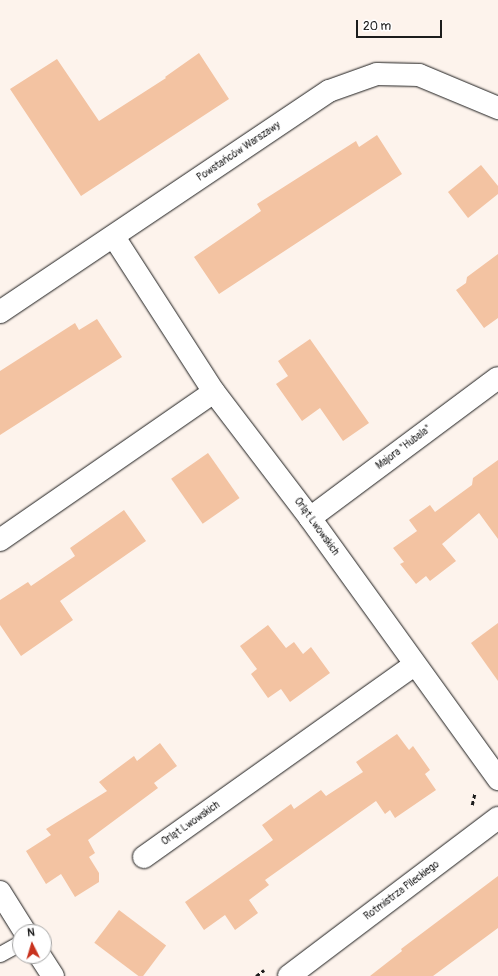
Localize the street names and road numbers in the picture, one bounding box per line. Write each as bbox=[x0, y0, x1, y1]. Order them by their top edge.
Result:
street label: Powstańców Warszawy bbox=[195, 120, 283, 184]
street label: Majora "Hubala" bbox=[374, 423, 434, 473]
street label: Orląt Lwowskich bbox=[291, 496, 341, 558]
street label: Orląt Lwowskich bbox=[160, 800, 222, 848]
street label: Rotmistrza Pileckiego bbox=[362, 859, 442, 923]

